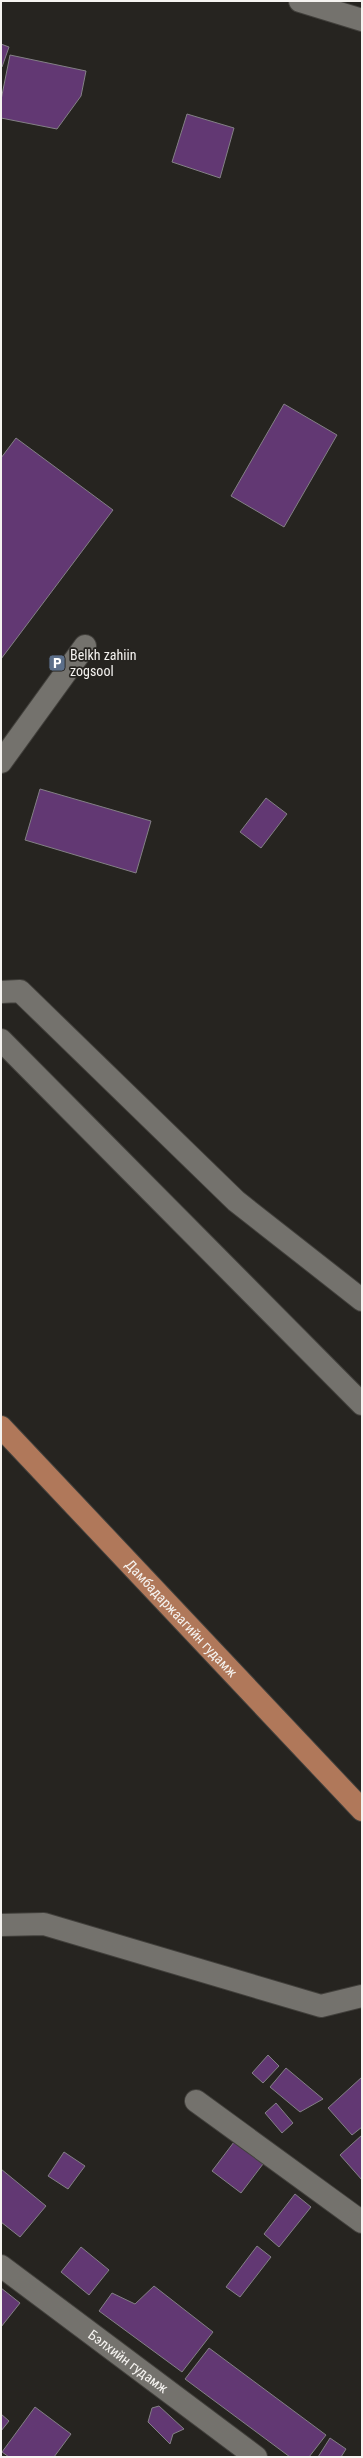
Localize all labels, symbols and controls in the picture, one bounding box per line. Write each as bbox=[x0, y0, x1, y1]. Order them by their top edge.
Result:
place label: Belkh zahiin zogsool bbox=[70, 647, 137, 679]
parking icon: Belkh zahiin zogsool bbox=[47, 653, 67, 673]
street label: Дамбадаржаагийн гудамж bbox=[122, 1556, 240, 1680]
street label: Бэлхийн гудамж bbox=[85, 2326, 171, 2396]

